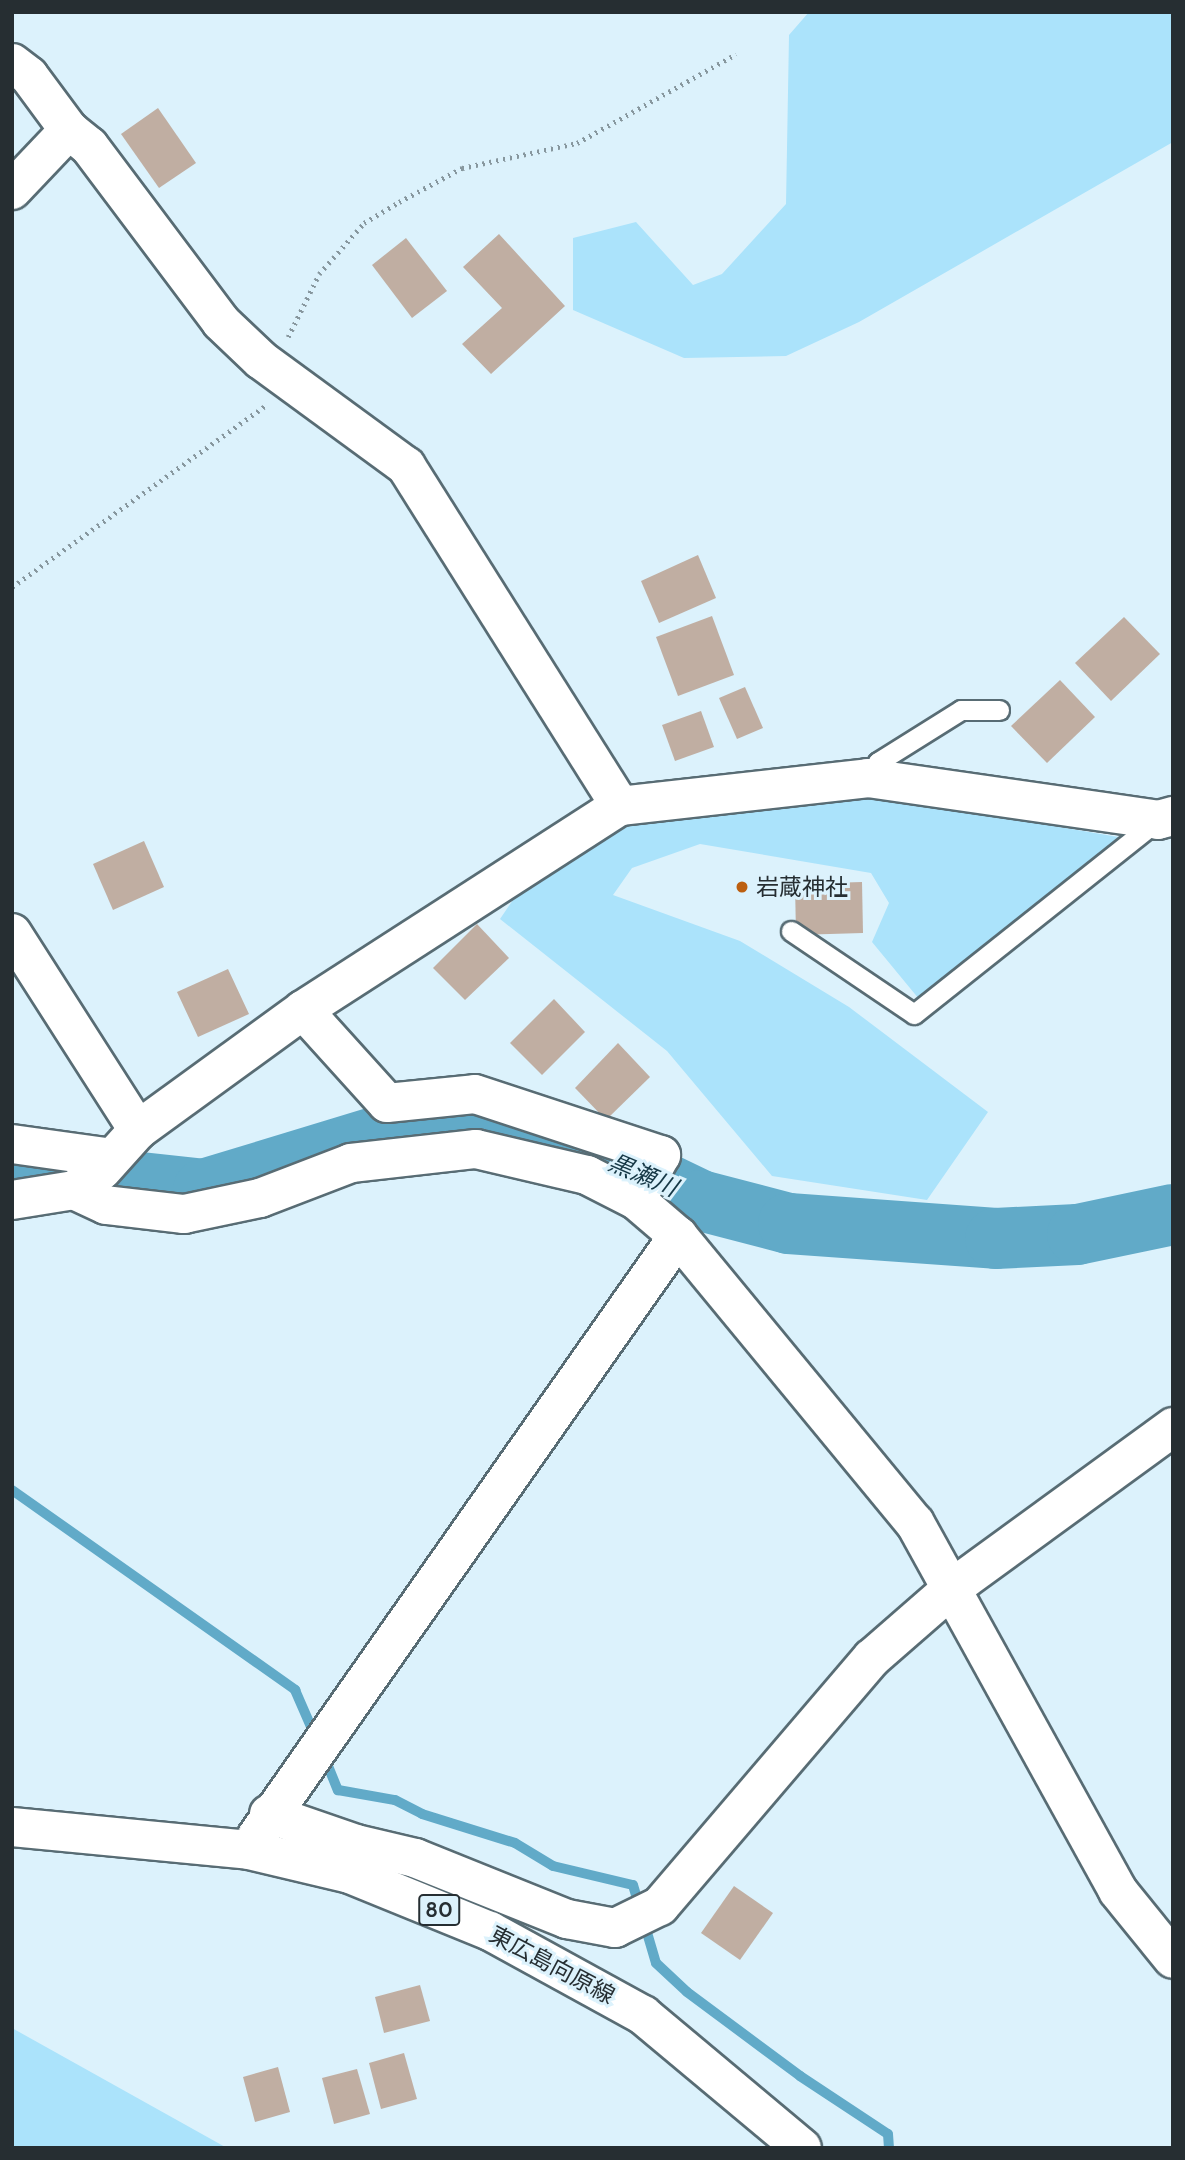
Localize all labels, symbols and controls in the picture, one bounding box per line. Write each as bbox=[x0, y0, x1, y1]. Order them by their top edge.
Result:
place label: 岩蔵神社 bbox=[756, 873, 848, 901]
marker: 岩蔵神社 bbox=[734, 879, 750, 895]
water label: 黒瀬川 bbox=[604, 1148, 682, 1202]
road number: 80 bbox=[418, 1892, 460, 1927]
street label: 東広島向原線 bbox=[485, 1920, 619, 2010]

